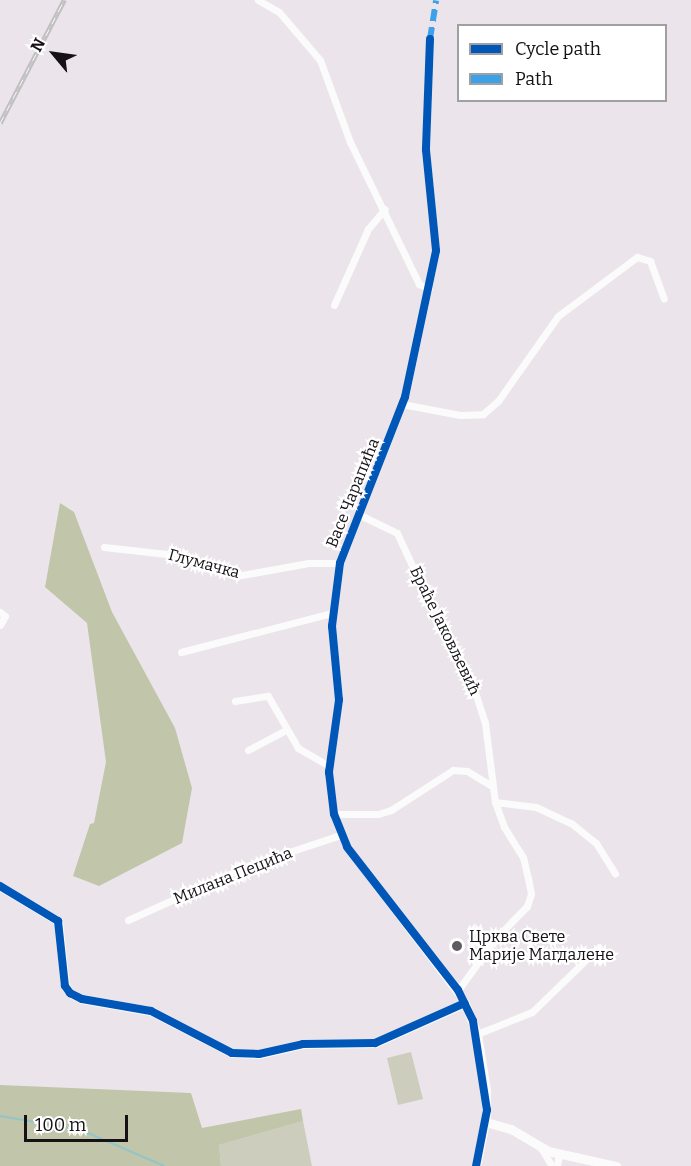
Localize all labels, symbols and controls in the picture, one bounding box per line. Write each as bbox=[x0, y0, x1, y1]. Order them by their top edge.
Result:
north arrow bbox=[24, 24, 84, 84]
legend bbox=[457, 24, 667, 102]
text: N bbox=[27, 35, 49, 55]
text: Cycle path bbox=[515, 38, 601, 60]
text: Path bbox=[515, 68, 553, 90]
street label: Васе Чарапића bbox=[322, 436, 384, 550]
street label: Глумачка bbox=[166, 545, 242, 583]
street label: Браће Јаковљевић bbox=[405, 563, 485, 699]
street label: Милана Пецића bbox=[171, 843, 295, 909]
place label: Црква Свете Марије Магдалене bbox=[469, 927, 614, 965]
marker: Црква Свете Марије Магдалене bbox=[450, 939, 464, 953]
scale bar bbox=[27, 1103, 130, 1141]
text: 100 m bbox=[35, 1114, 86, 1136]

